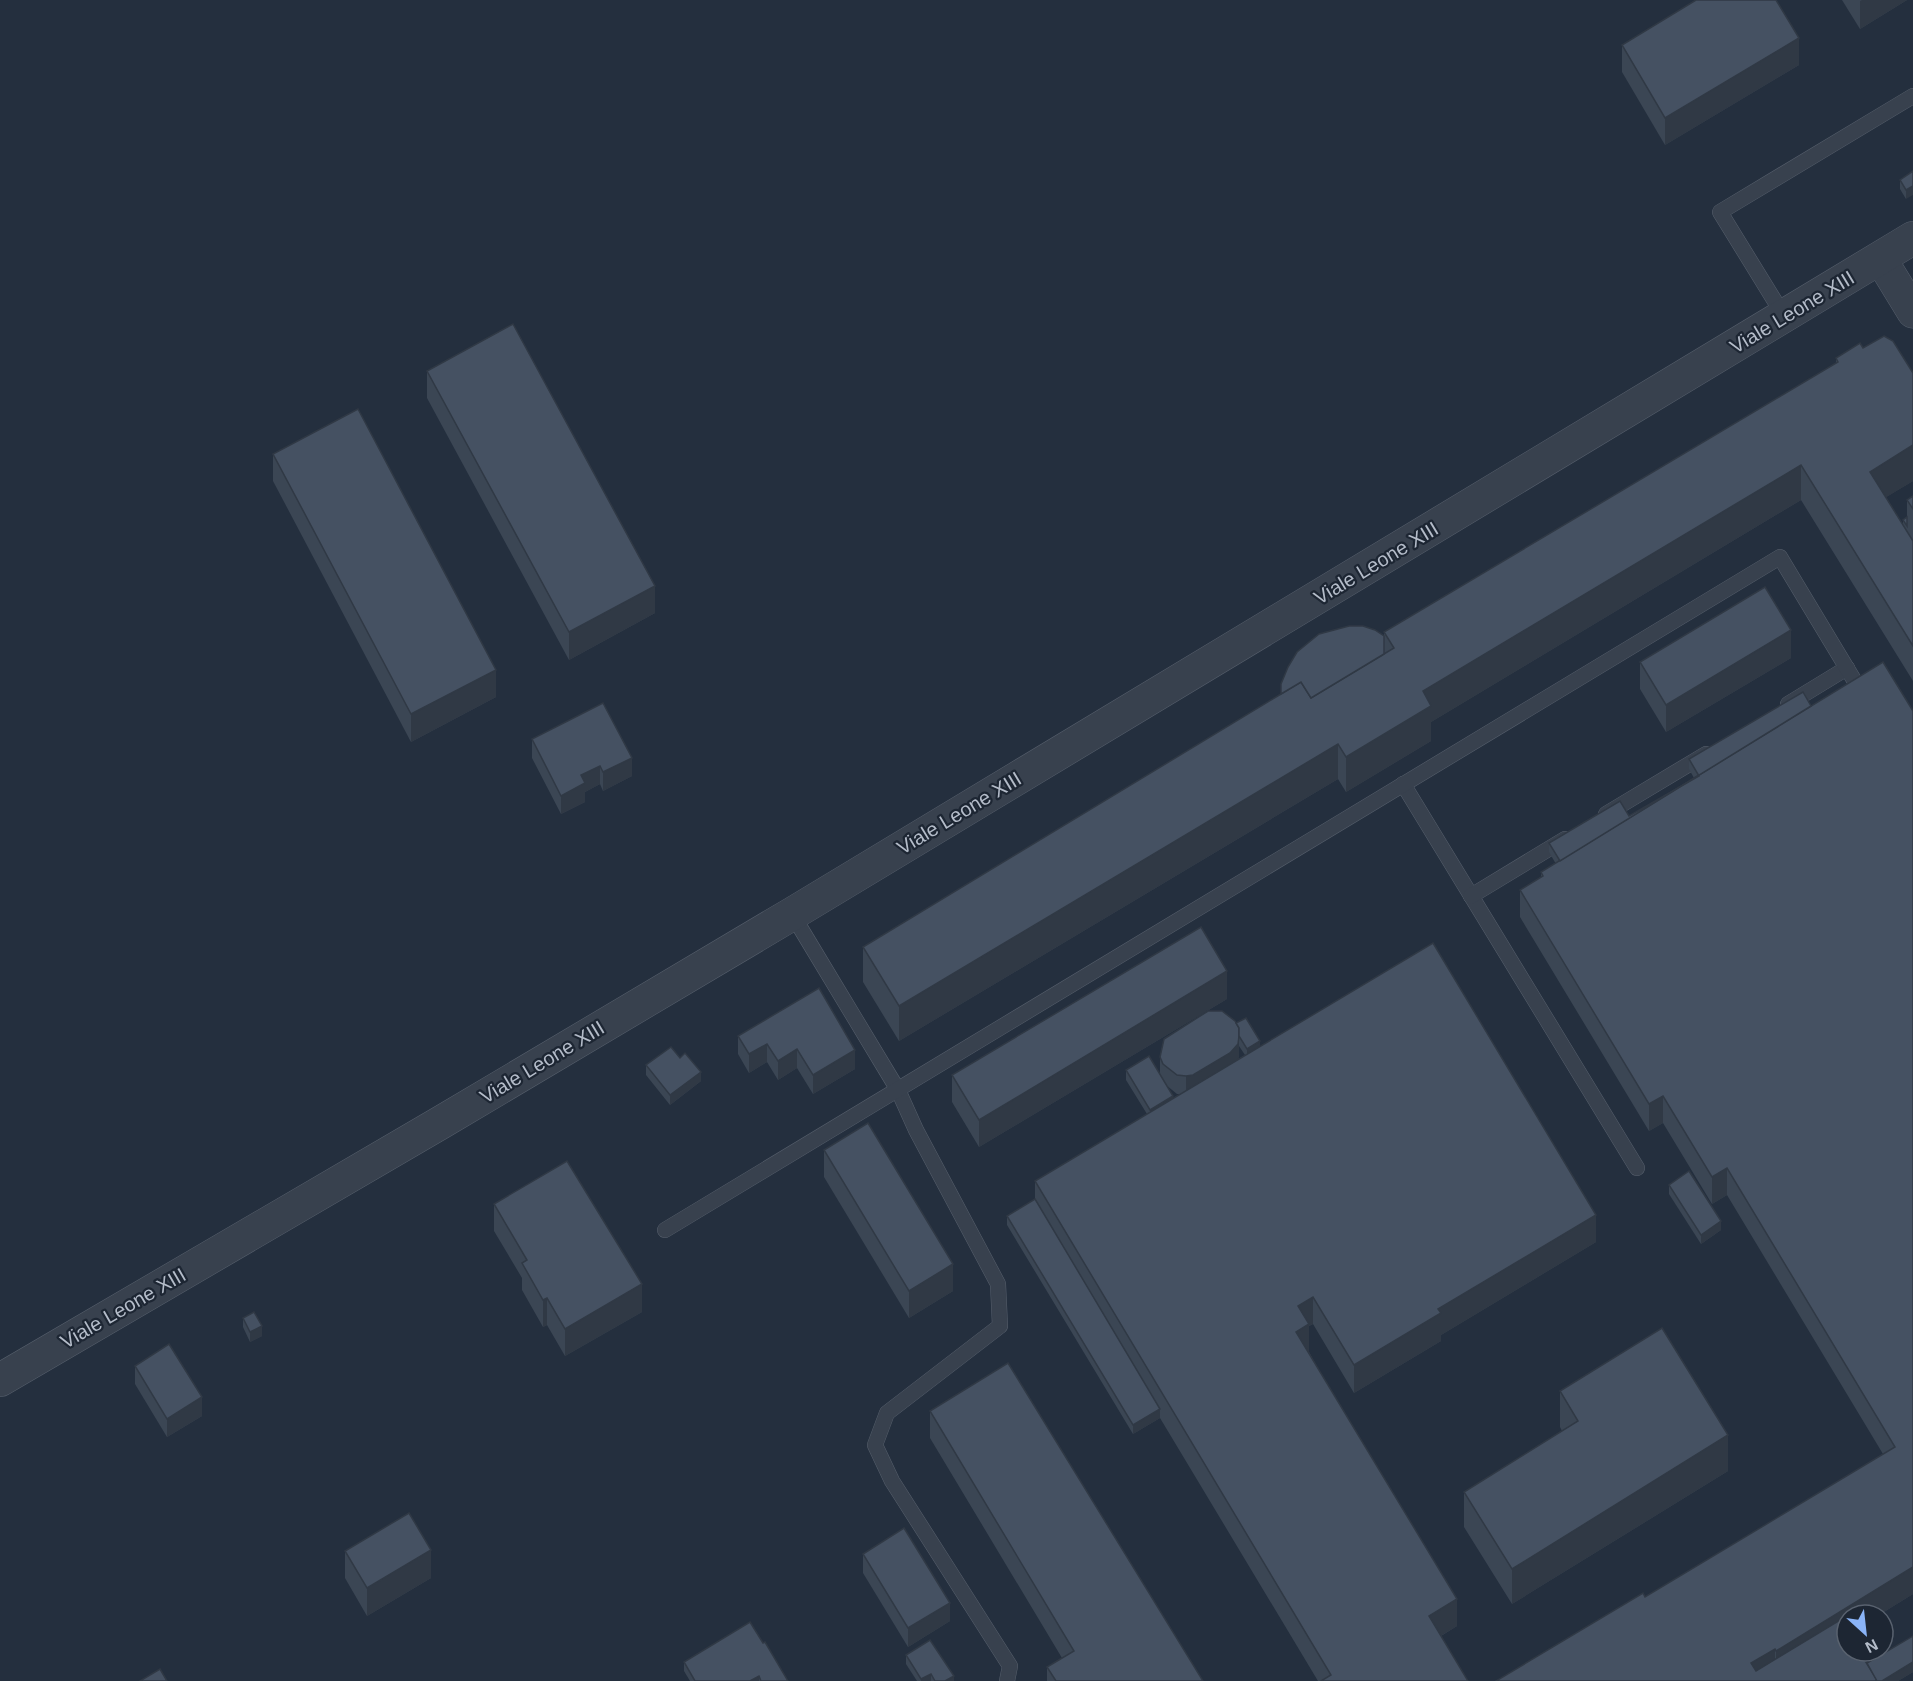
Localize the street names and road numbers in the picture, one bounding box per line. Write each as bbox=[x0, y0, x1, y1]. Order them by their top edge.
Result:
street label: Viale Leone XIII bbox=[1726, 266, 1858, 358]
street label: Viale Leone XIII bbox=[1310, 517, 1442, 609]
street label: Viale Leone XIII bbox=[893, 767, 1025, 859]
street label: Viale Leone XIII bbox=[476, 1016, 608, 1108]
street label: Viale Leone XIII bbox=[57, 1263, 189, 1353]

